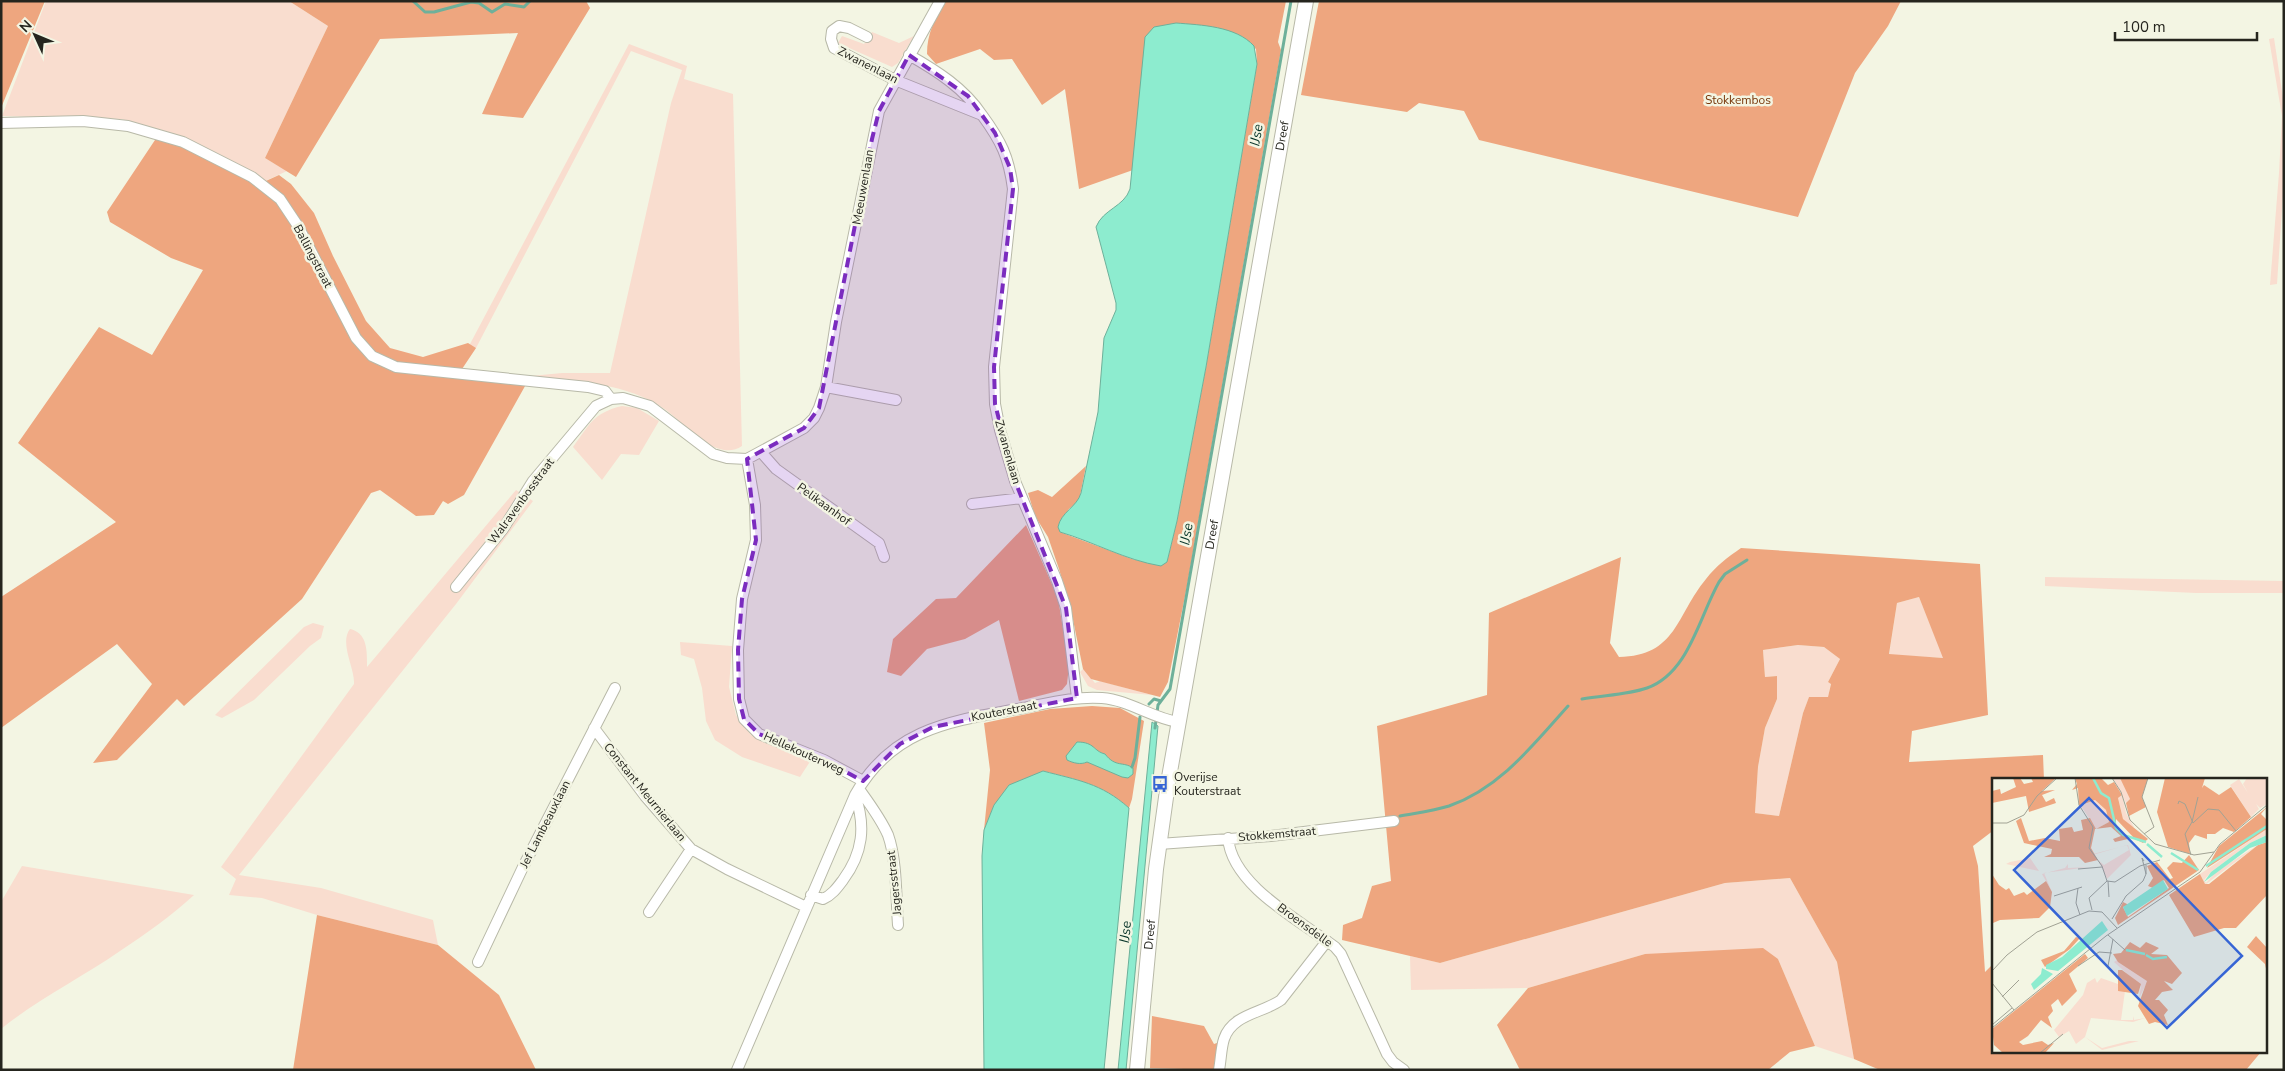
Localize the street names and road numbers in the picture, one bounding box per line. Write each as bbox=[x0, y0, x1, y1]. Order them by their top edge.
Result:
street label: Zwanenlaan bbox=[835, 43, 901, 87]
street label: Dreef bbox=[1272, 119, 1293, 152]
street label: Meeuwenlaan bbox=[849, 148, 877, 226]
street label: Ballingstraat bbox=[290, 222, 337, 291]
street label: Zwanenlaan bbox=[991, 418, 1025, 486]
street label: Walravenbosstraat bbox=[484, 454, 558, 547]
street label: Pelikaanhof bbox=[794, 479, 855, 530]
street label: Dreef bbox=[1201, 517, 1222, 551]
street label: Kouterstraat bbox=[970, 697, 1039, 725]
street label: Hellekouterweg bbox=[761, 728, 847, 778]
street label: Constant Meurnierlaan bbox=[600, 739, 690, 845]
street label: Jef Lambeauxlaan bbox=[516, 777, 574, 871]
street label: Stokkemstraat bbox=[1238, 823, 1317, 845]
street label: Jagersstraat bbox=[883, 849, 905, 917]
street label: Broensdelle bbox=[1274, 899, 1336, 951]
street label: Dreef bbox=[1140, 918, 1159, 950]

